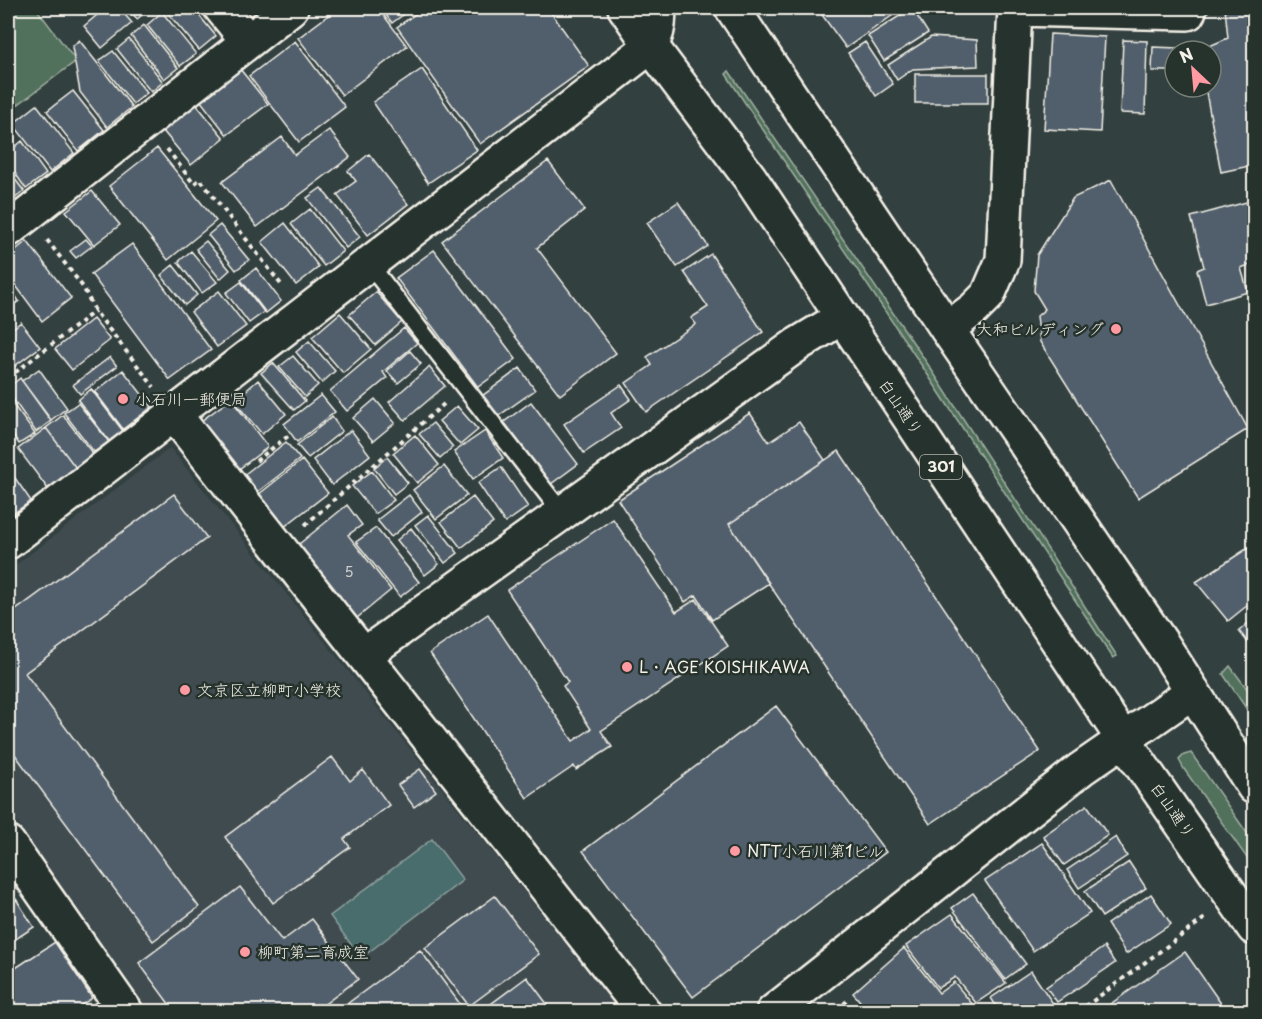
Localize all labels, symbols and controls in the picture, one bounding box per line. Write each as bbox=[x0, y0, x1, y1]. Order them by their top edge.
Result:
north arrow bbox=[1163, 39, 1223, 99]
text: N bbox=[1175, 41, 1197, 68]
place label: 大和ビルディング bbox=[976, 316, 1104, 340]
marker: 大和ビルディング bbox=[1109, 322, 1123, 336]
street label: 白山通り bbox=[874, 373, 930, 440]
place label: 小石川一郵便局 bbox=[135, 386, 247, 410]
marker: 小石川一郵便局 bbox=[116, 392, 130, 406]
road number: 301 bbox=[920, 455, 962, 479]
house number: 5 bbox=[344, 561, 354, 582]
place label: L・AGE KOISHIKAWA bbox=[639, 654, 810, 678]
marker: L・AGE KOISHIKAWA bbox=[620, 660, 634, 674]
place label: 文京区立柳町小学校 bbox=[197, 677, 341, 701]
marker: 文京区立柳町小学校 bbox=[178, 683, 192, 697]
street label: 白山通り bbox=[1146, 776, 1202, 843]
place label: NTT小石川第1ビル bbox=[747, 838, 884, 862]
marker: NTT小石川第1ビル bbox=[728, 844, 742, 858]
place label: 柳町第二育成室 bbox=[257, 939, 369, 963]
marker: 柳町第二育成室 bbox=[238, 945, 252, 959]

